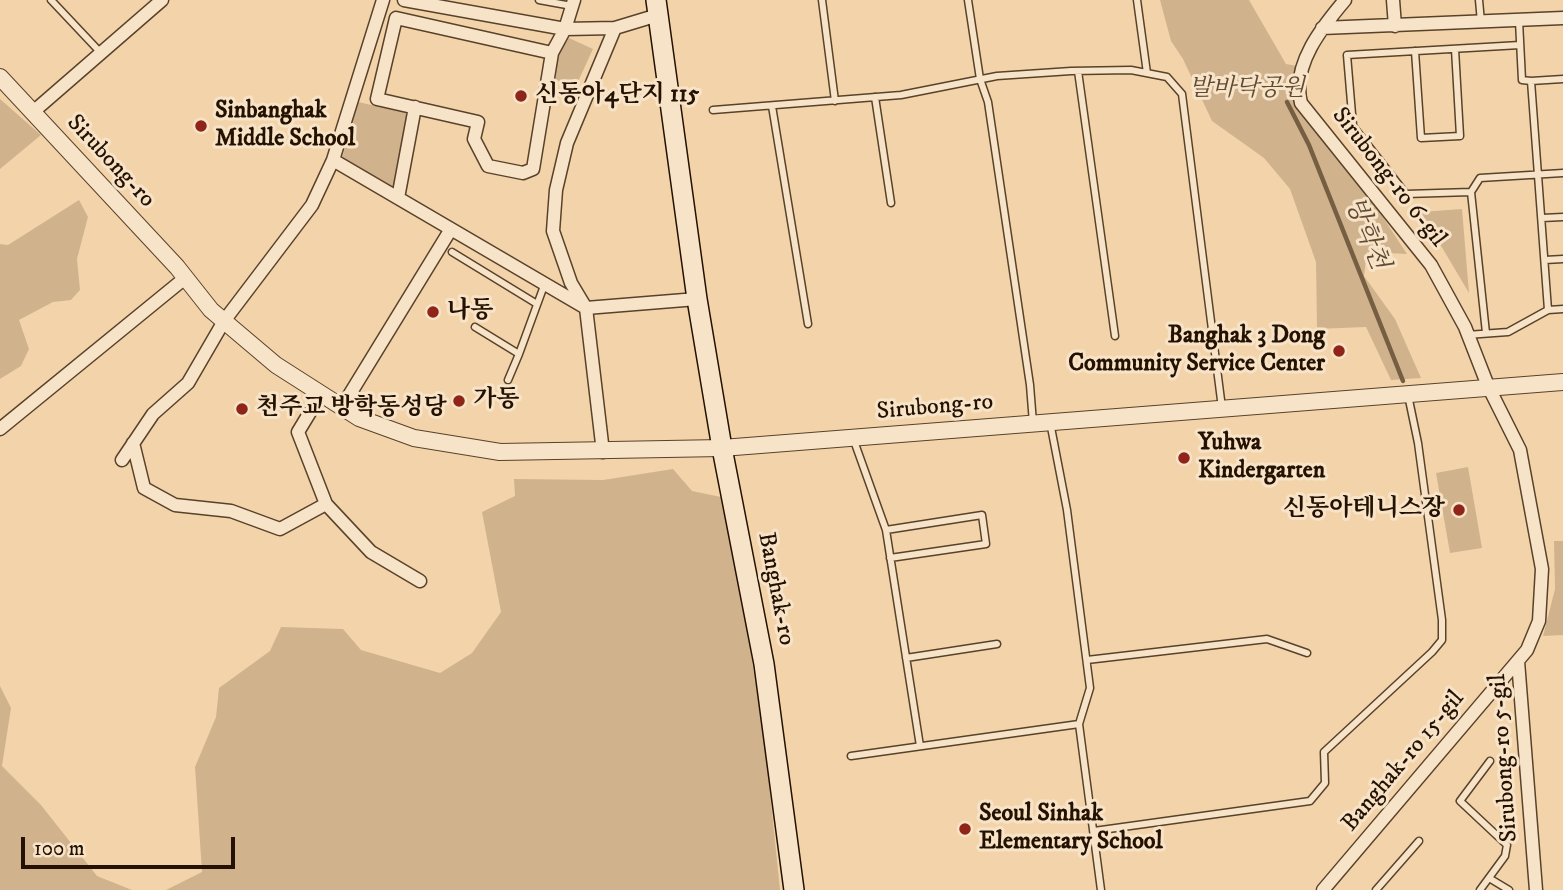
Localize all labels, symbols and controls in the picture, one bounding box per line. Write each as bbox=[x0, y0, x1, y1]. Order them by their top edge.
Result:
park label: 발바닥공원 bbox=[1189, 76, 1305, 104]
place label: 신동아4단지 115 bbox=[535, 82, 699, 110]
marker: 신동아4단지 115 bbox=[513, 88, 529, 104]
place label: Sinbanghak Middle School bbox=[215, 98, 355, 154]
street label: Sirubong-ro 6-gil bbox=[1325, 102, 1451, 254]
street label: Sirubong-ro bbox=[60, 109, 160, 215]
marker: Sinbanghak Middle School bbox=[193, 118, 209, 134]
water label: 방학천 bbox=[1336, 193, 1394, 275]
place label: 나동 bbox=[447, 298, 493, 326]
marker: 나동 bbox=[425, 304, 441, 320]
place label: Banghak 3 Dong Community Service Center bbox=[1068, 323, 1325, 379]
marker: Banghak 3 Dong Community Service Center bbox=[1331, 343, 1347, 359]
place label: 가동 bbox=[473, 387, 519, 415]
street label: Sirubong-ro bbox=[876, 389, 994, 427]
marker: 가동 bbox=[451, 393, 467, 409]
place label: 천주교 방학동성당 bbox=[256, 395, 447, 423]
marker: 천주교 방학동성당 bbox=[234, 401, 250, 417]
place label: Yuhwa Kindergarten bbox=[1198, 430, 1325, 486]
marker: Yuhwa Kindergarten bbox=[1176, 450, 1192, 466]
place label: 신동아테니스장 bbox=[1283, 496, 1445, 524]
marker: 신동아테니스장 bbox=[1451, 502, 1467, 518]
street label: Banghak-ro bbox=[750, 530, 800, 648]
street label: Sirubong-ro 5-gil bbox=[1485, 673, 1525, 843]
street label: Banghak-ro 15-gil bbox=[1337, 686, 1471, 838]
place label: Seoul Sinhak Elementary School bbox=[979, 801, 1163, 857]
marker: Seoul Sinhak Elementary School bbox=[957, 821, 973, 837]
scale bar bbox=[24, 824, 238, 868]
text: 100 m bbox=[34, 836, 85, 862]

